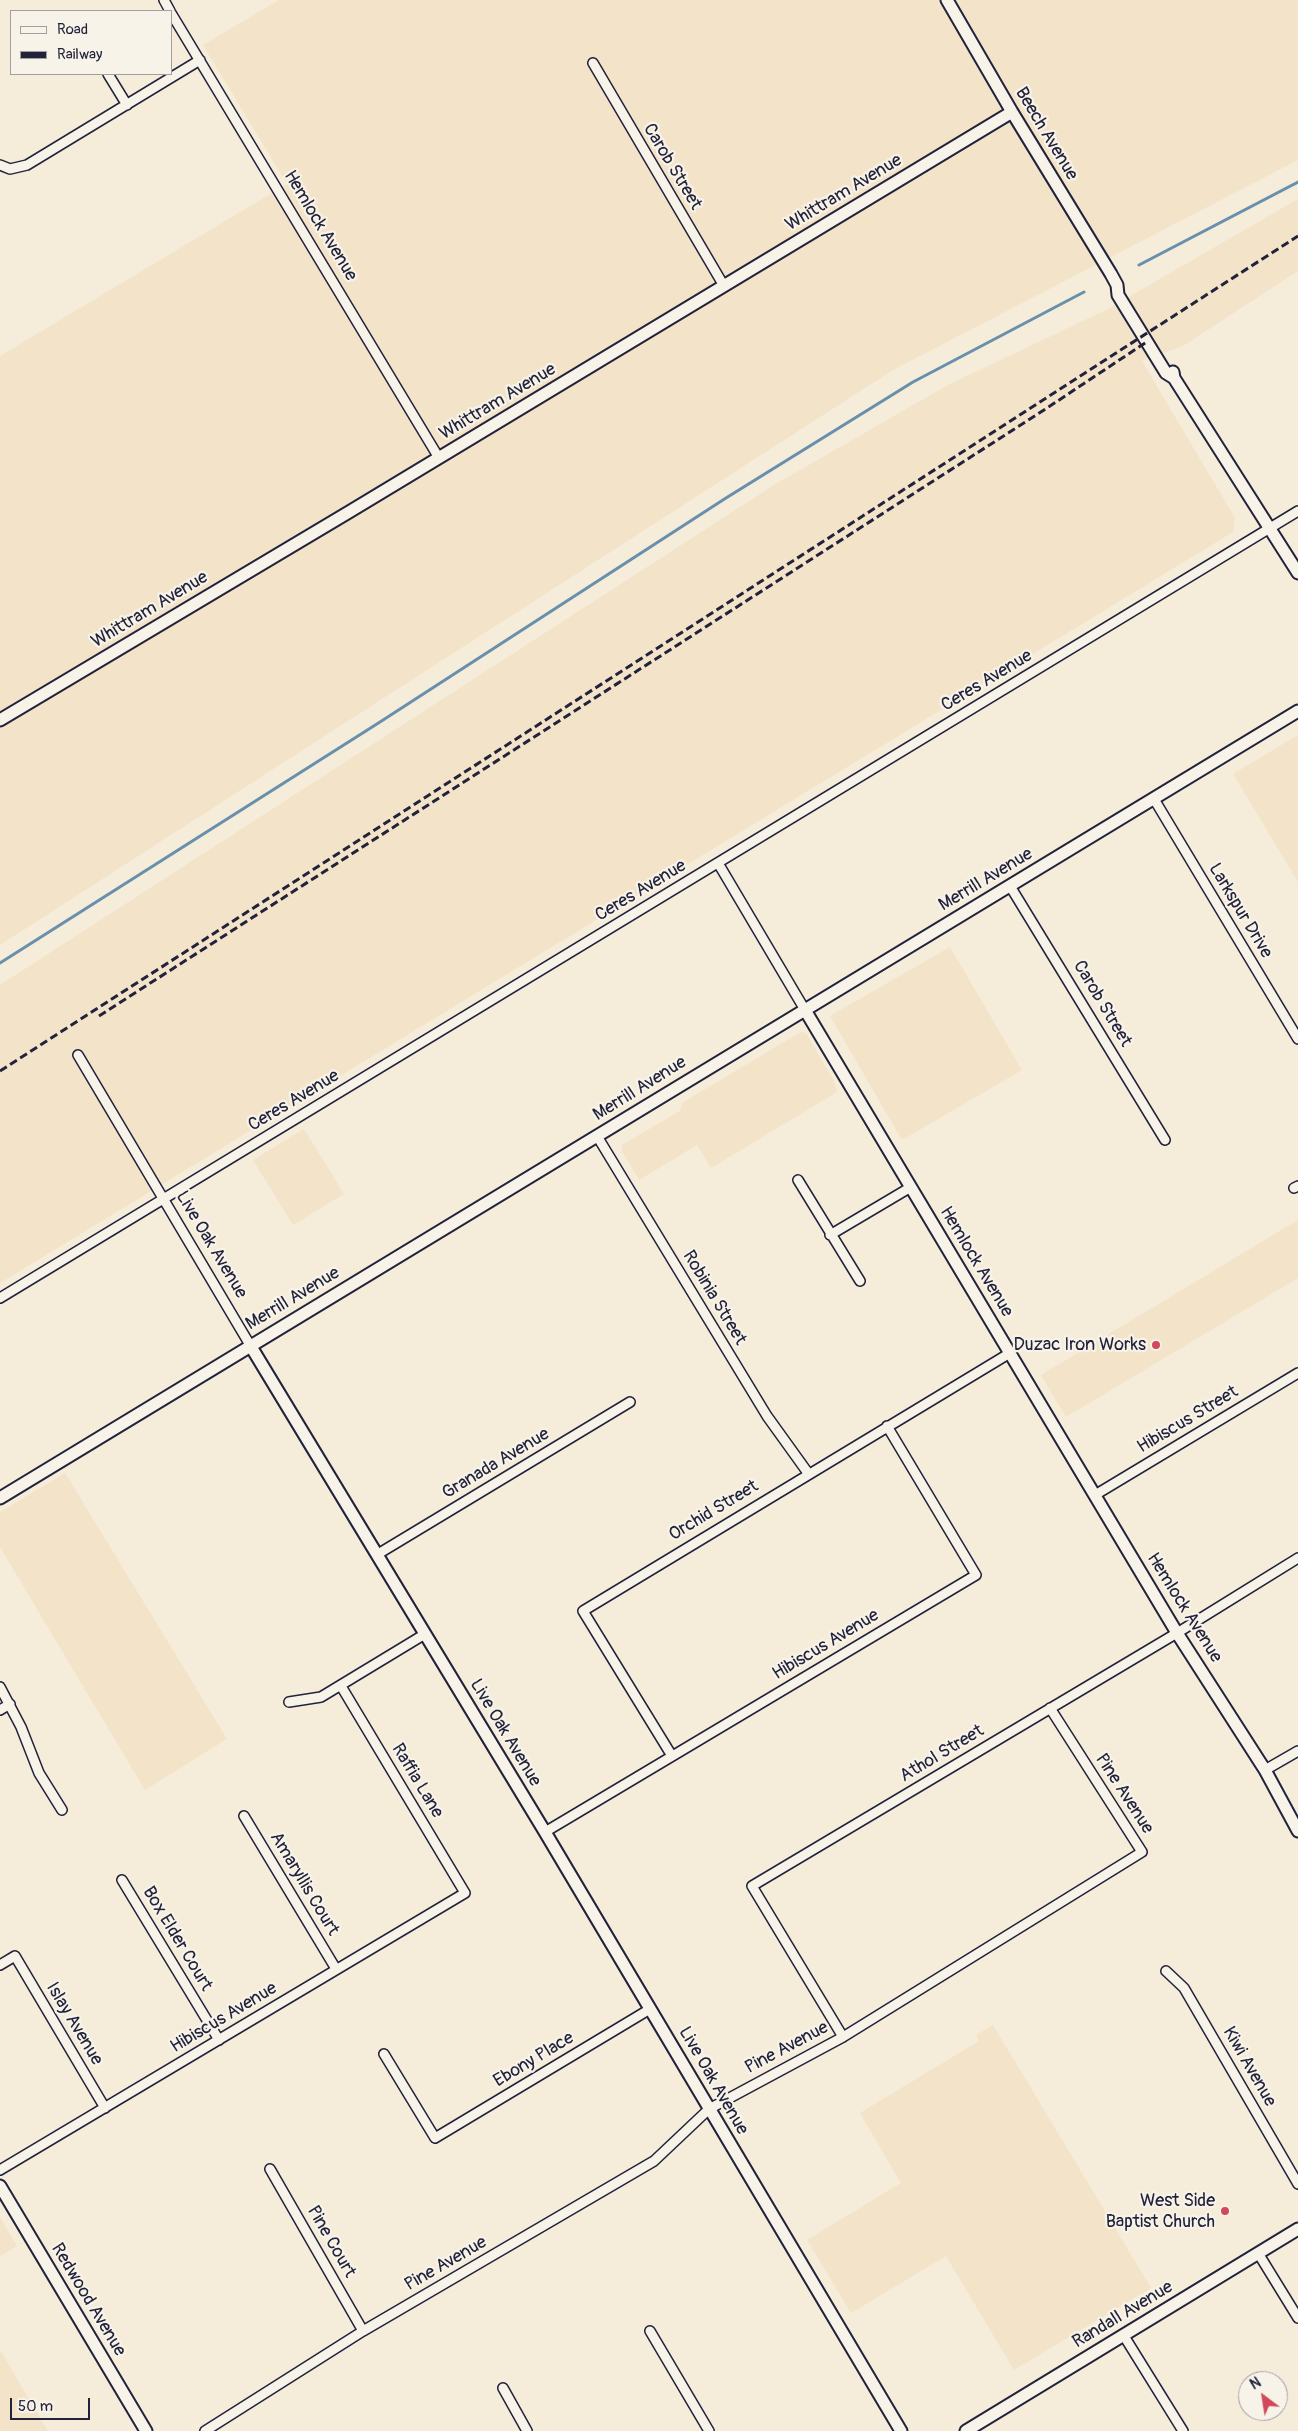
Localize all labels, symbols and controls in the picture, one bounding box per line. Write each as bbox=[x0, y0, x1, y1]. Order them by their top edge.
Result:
legend bbox=[10, 10, 172, 75]
text: Road bbox=[57, 20, 88, 39]
text: Railway bbox=[57, 45, 102, 64]
street label: Beech Avenue bbox=[1010, 84, 1082, 184]
street label: Carob Street bbox=[638, 120, 706, 214]
street label: Whittram Avenue bbox=[782, 150, 906, 236]
street label: Hemlock Avenue bbox=[279, 167, 361, 285]
street label: Whittram Avenue bbox=[436, 359, 560, 445]
street label: Whittram Avenue bbox=[88, 567, 212, 653]
street label: Ceres Avenue bbox=[938, 645, 1036, 717]
street label: Merrill Avenue bbox=[935, 844, 1037, 916]
street label: Ceres Avenue bbox=[592, 855, 690, 927]
street label: Larkspur Drive bbox=[1203, 860, 1277, 962]
street label: Carob Street bbox=[1068, 957, 1136, 1051]
street label: Merrill Avenue bbox=[589, 1052, 691, 1126]
street label: Ceres Avenue bbox=[245, 1065, 343, 1137]
street label: Live Oak Avenue bbox=[171, 1187, 251, 1303]
street label: Hemlock Avenue bbox=[935, 1203, 1017, 1321]
street label: Robinia Street bbox=[677, 1247, 751, 1349]
street label: Merrill Avenue bbox=[242, 1263, 344, 1335]
place label: Duzac Iron Works bbox=[1013, 1334, 1146, 1356]
marker: Duzac Iron Works bbox=[1150, 1339, 1162, 1351]
street label: Hibiscus Street bbox=[1134, 1381, 1242, 1459]
street label: Granada Avenue bbox=[439, 1424, 553, 1504]
street label: Orchid Street bbox=[665, 1476, 763, 1546]
street label: Hemlock Avenue bbox=[1142, 1549, 1226, 1667]
street label: Hibiscus Avenue bbox=[769, 1605, 883, 1685]
street label: Live Oak Avenue bbox=[465, 1675, 545, 1791]
street label: Athol Street bbox=[896, 1721, 988, 1787]
street label: Raffia Lane bbox=[386, 1740, 448, 1822]
street label: Pine Avenue bbox=[1090, 1750, 1158, 1838]
street label: Amaryllis Court bbox=[265, 1828, 343, 1940]
street label: Box Elder Court bbox=[137, 1883, 217, 1995]
street label: Hibiscus Avenue bbox=[167, 1978, 281, 2058]
street label: Islay Avenue bbox=[41, 1979, 107, 2069]
street label: Pine Avenue bbox=[742, 2017, 832, 2079]
street label: Live Oak Avenue bbox=[673, 2023, 753, 2139]
street label: Kiwi Avenue bbox=[1217, 2023, 1281, 2111]
street label: Ebony Place bbox=[490, 2028, 578, 2092]
place label: West Side Baptist Church bbox=[1106, 2190, 1215, 2232]
street label: Pine Court bbox=[302, 2202, 360, 2282]
marker: West Side Baptist Church bbox=[1219, 2205, 1231, 2217]
street label: Pine Avenue bbox=[401, 2232, 491, 2296]
street label: Redwood Avenue bbox=[46, 2240, 130, 2360]
street label: Randall Avenue bbox=[1069, 2277, 1177, 2353]
north arrow bbox=[1238, 2371, 1288, 2421]
text: N bbox=[1247, 2374, 1264, 2393]
scale bar bbox=[12, 2388, 92, 2420]
text: 50 m bbox=[18, 2397, 53, 2416]

